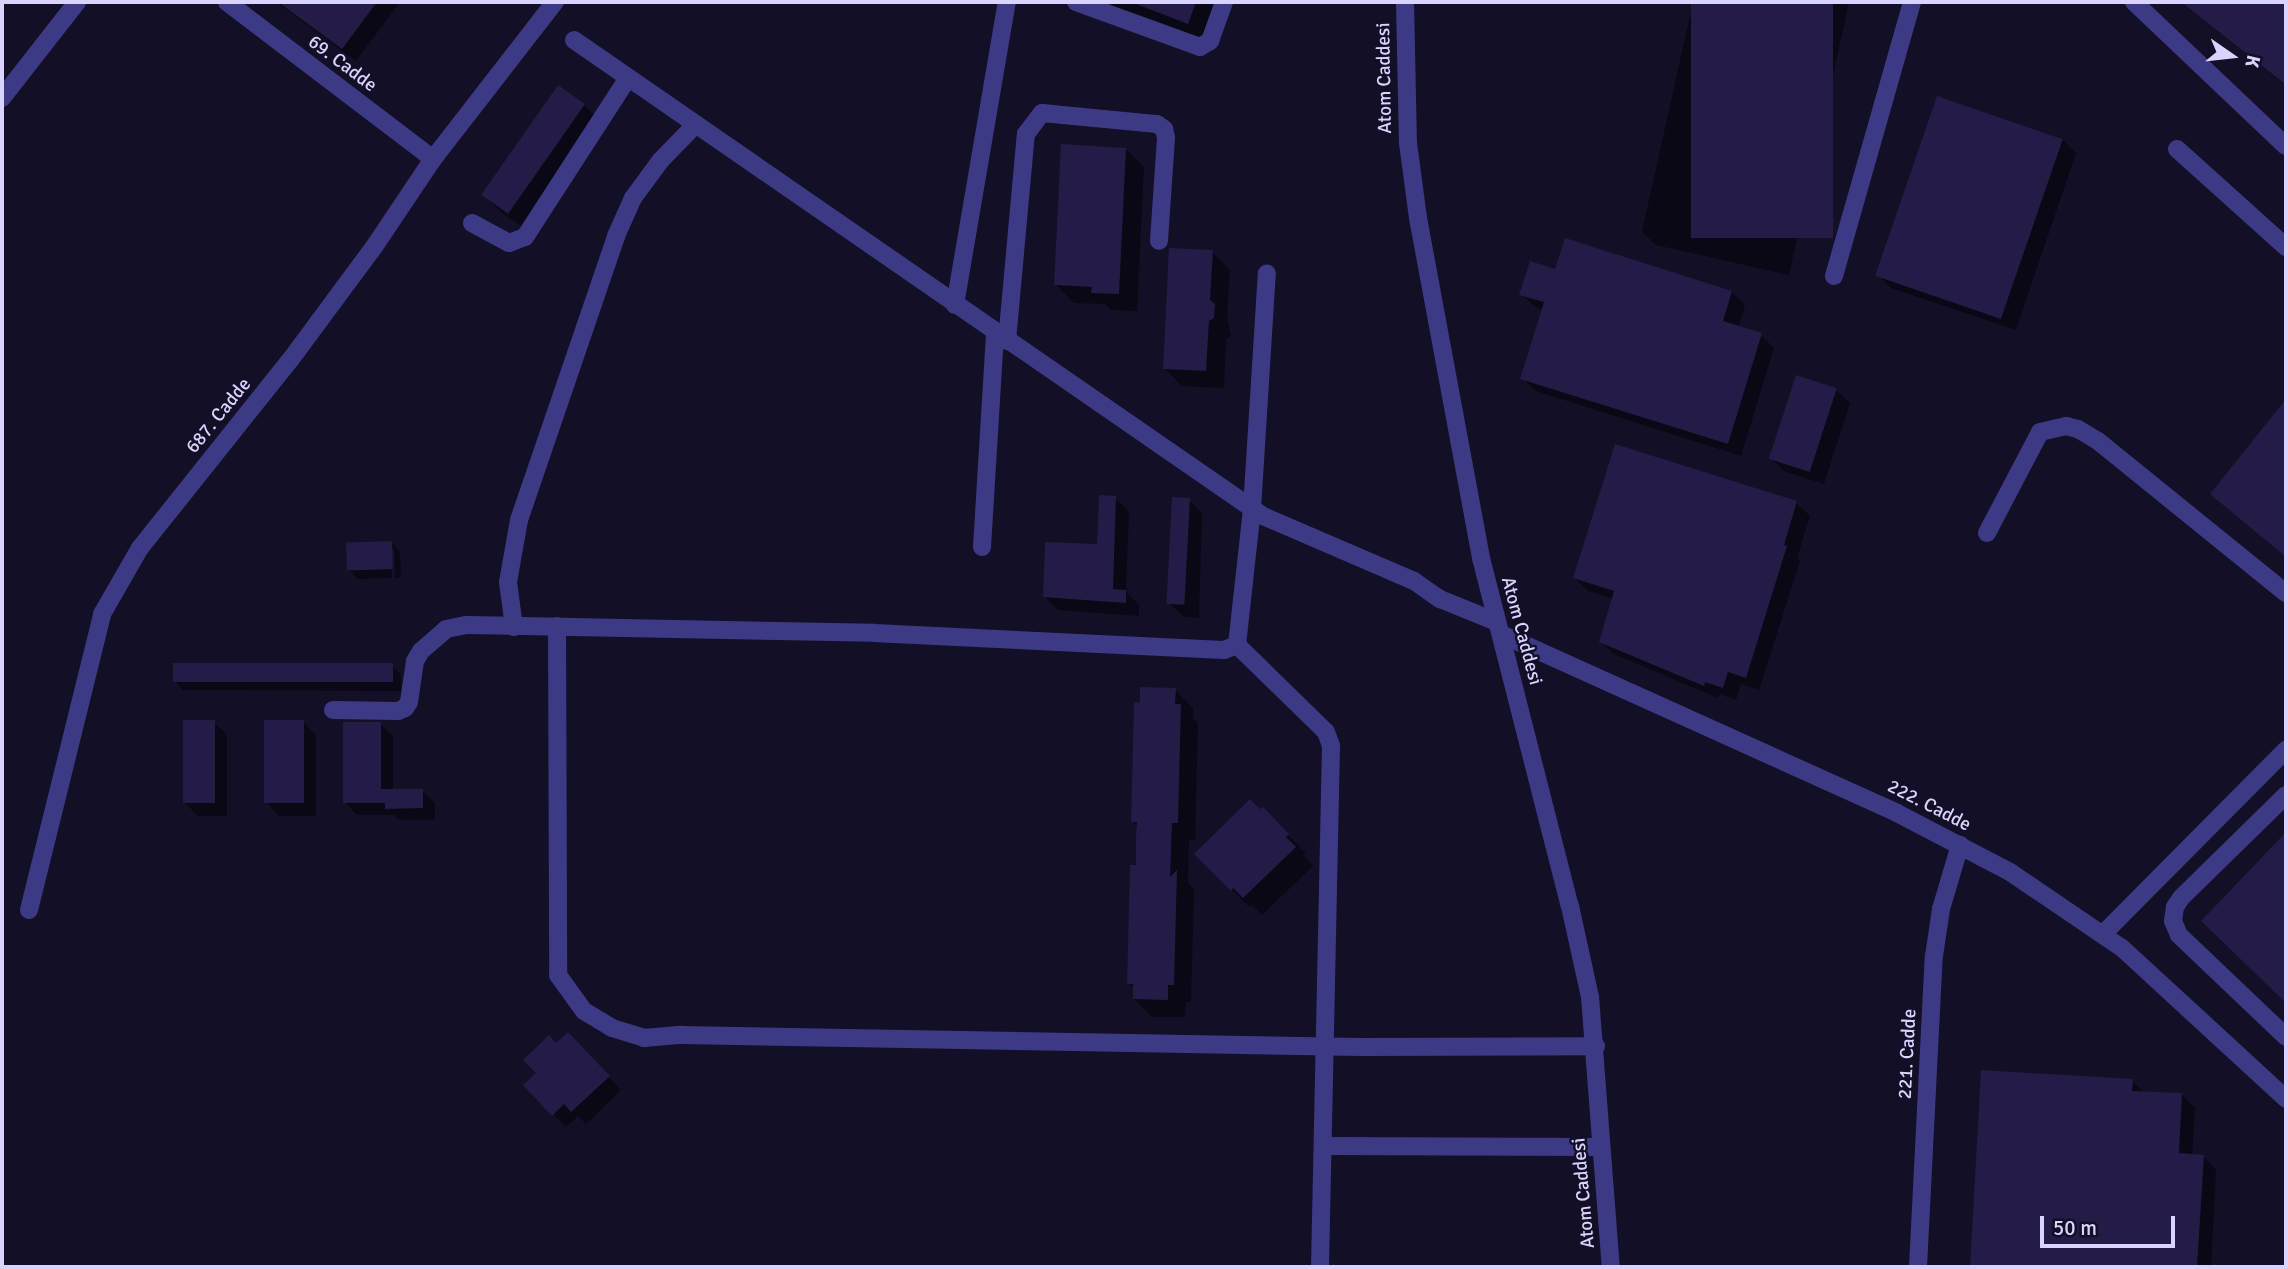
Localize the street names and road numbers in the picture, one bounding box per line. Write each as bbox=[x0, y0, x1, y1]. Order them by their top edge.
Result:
street label: Atom Caddesi bbox=[1373, 22, 1397, 134]
street label: 69. Cadde bbox=[303, 31, 381, 97]
street label: 687. Cadde bbox=[182, 374, 256, 458]
street label: Atom Caddesi bbox=[1496, 574, 1546, 688]
street label: 222. Cadde bbox=[1884, 775, 1974, 837]
street label: 221. Cadde bbox=[1894, 1008, 1922, 1100]
street label: Atom Caddesi bbox=[1568, 1137, 1600, 1249]

